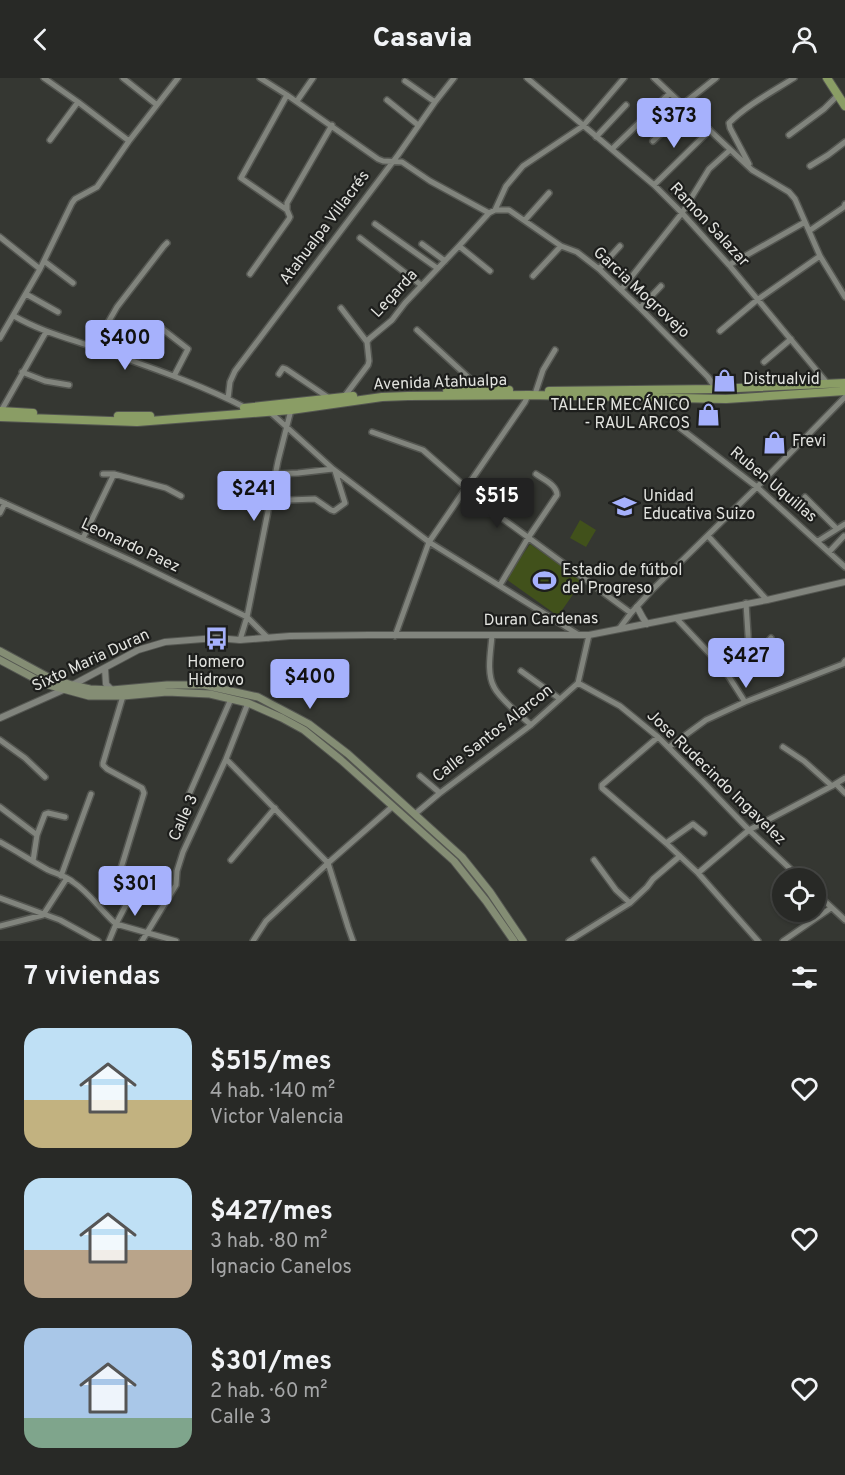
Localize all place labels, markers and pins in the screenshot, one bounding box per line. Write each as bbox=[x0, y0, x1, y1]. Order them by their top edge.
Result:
pin: $373 bbox=[638, 98, 710, 149]
pin: $400 bbox=[89, 320, 161, 371]
shop icon: Distrualvid bbox=[712, 367, 738, 393]
place label: Distrualvid bbox=[743, 370, 820, 390]
place label: TALLER MECÁNICO - RAUL ARCOS bbox=[550, 394, 690, 434]
shop icon: TALLER MECÁNICO - RAUL ARCOS bbox=[695, 402, 721, 428]
shop icon: Frevi bbox=[761, 429, 787, 455]
place label: Frevi bbox=[792, 432, 826, 452]
pin: $241 bbox=[218, 471, 290, 522]
pin: $515 bbox=[461, 478, 533, 529]
place label: Unidad Educativa Suizo bbox=[643, 487, 755, 525]
school or university icon: Unidad Educativa Suizo bbox=[612, 493, 638, 519]
place label: Estadio de fútbol del Progreso bbox=[562, 561, 682, 599]
sports icon: Estadio de fútbol del Progreso bbox=[531, 567, 557, 593]
bus stop icon: Homero Hidrovo bbox=[203, 625, 229, 651]
pin: $427 bbox=[710, 638, 782, 689]
place label: Homero Hidrovo bbox=[187, 653, 245, 691]
pin: $400 bbox=[274, 659, 346, 710]
pin: $301 bbox=[99, 866, 171, 917]

